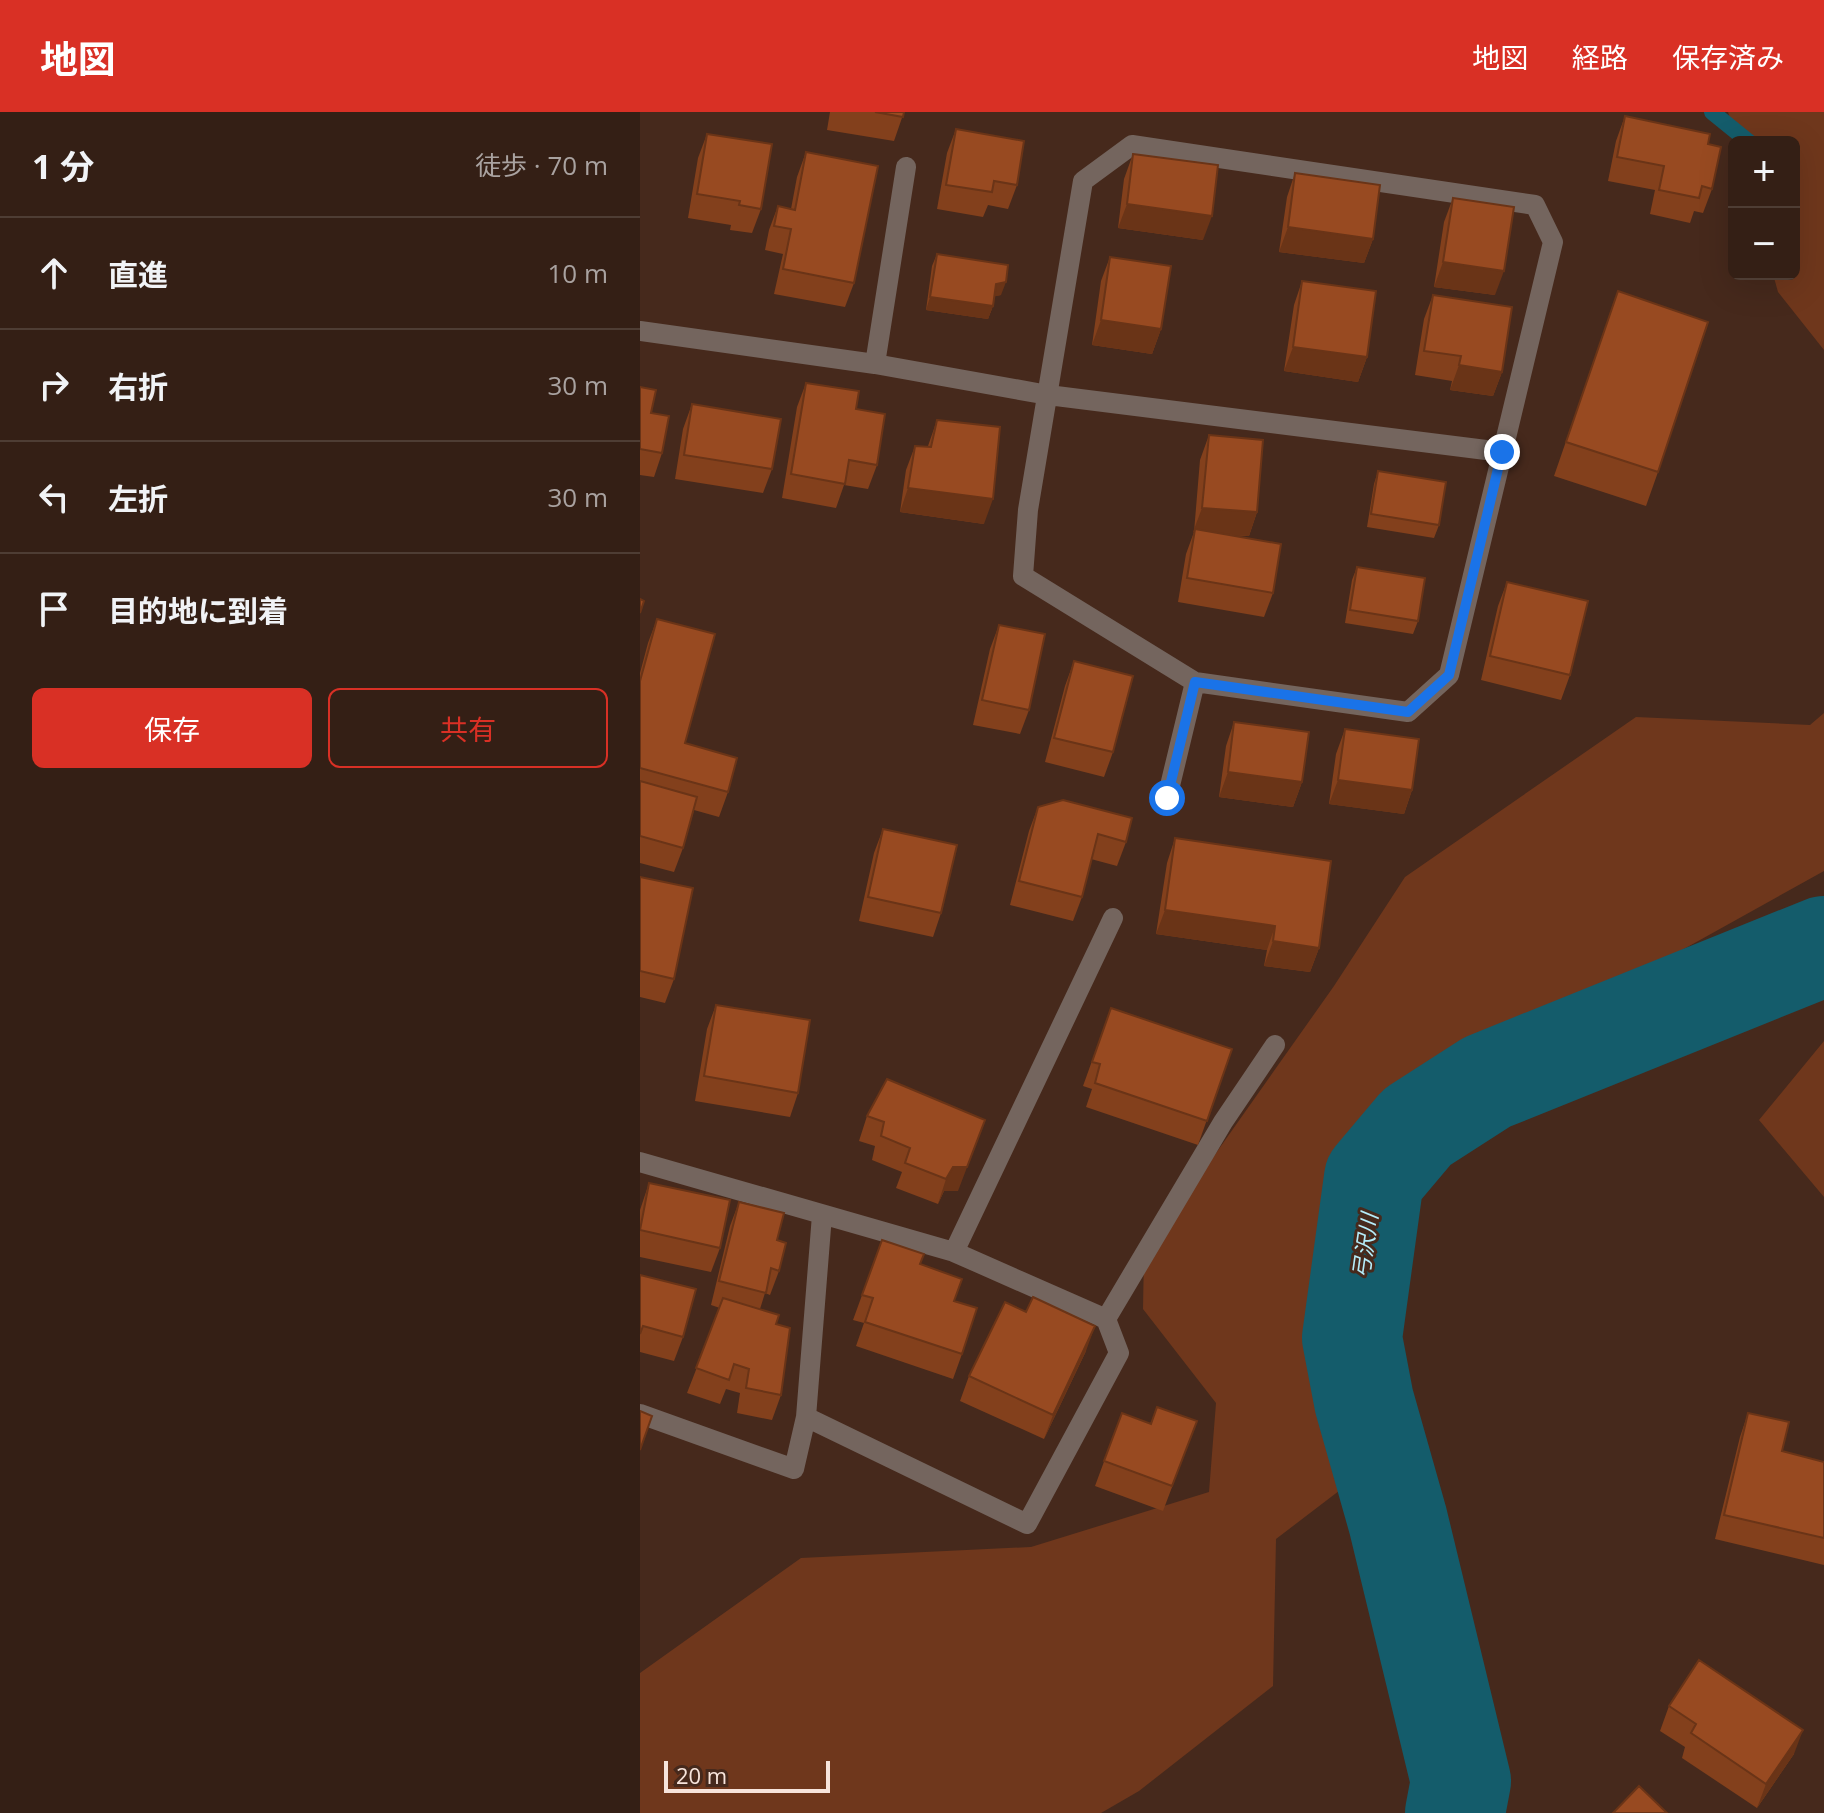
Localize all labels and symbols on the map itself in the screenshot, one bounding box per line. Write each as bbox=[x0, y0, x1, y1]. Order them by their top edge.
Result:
route end bbox=[1484, 434, 1520, 470]
route start bbox=[1149, 780, 1185, 816]
water label: 弓沢川 bbox=[1345, 1209, 1384, 1281]
scale bar bbox=[664, 1757, 830, 1793]

